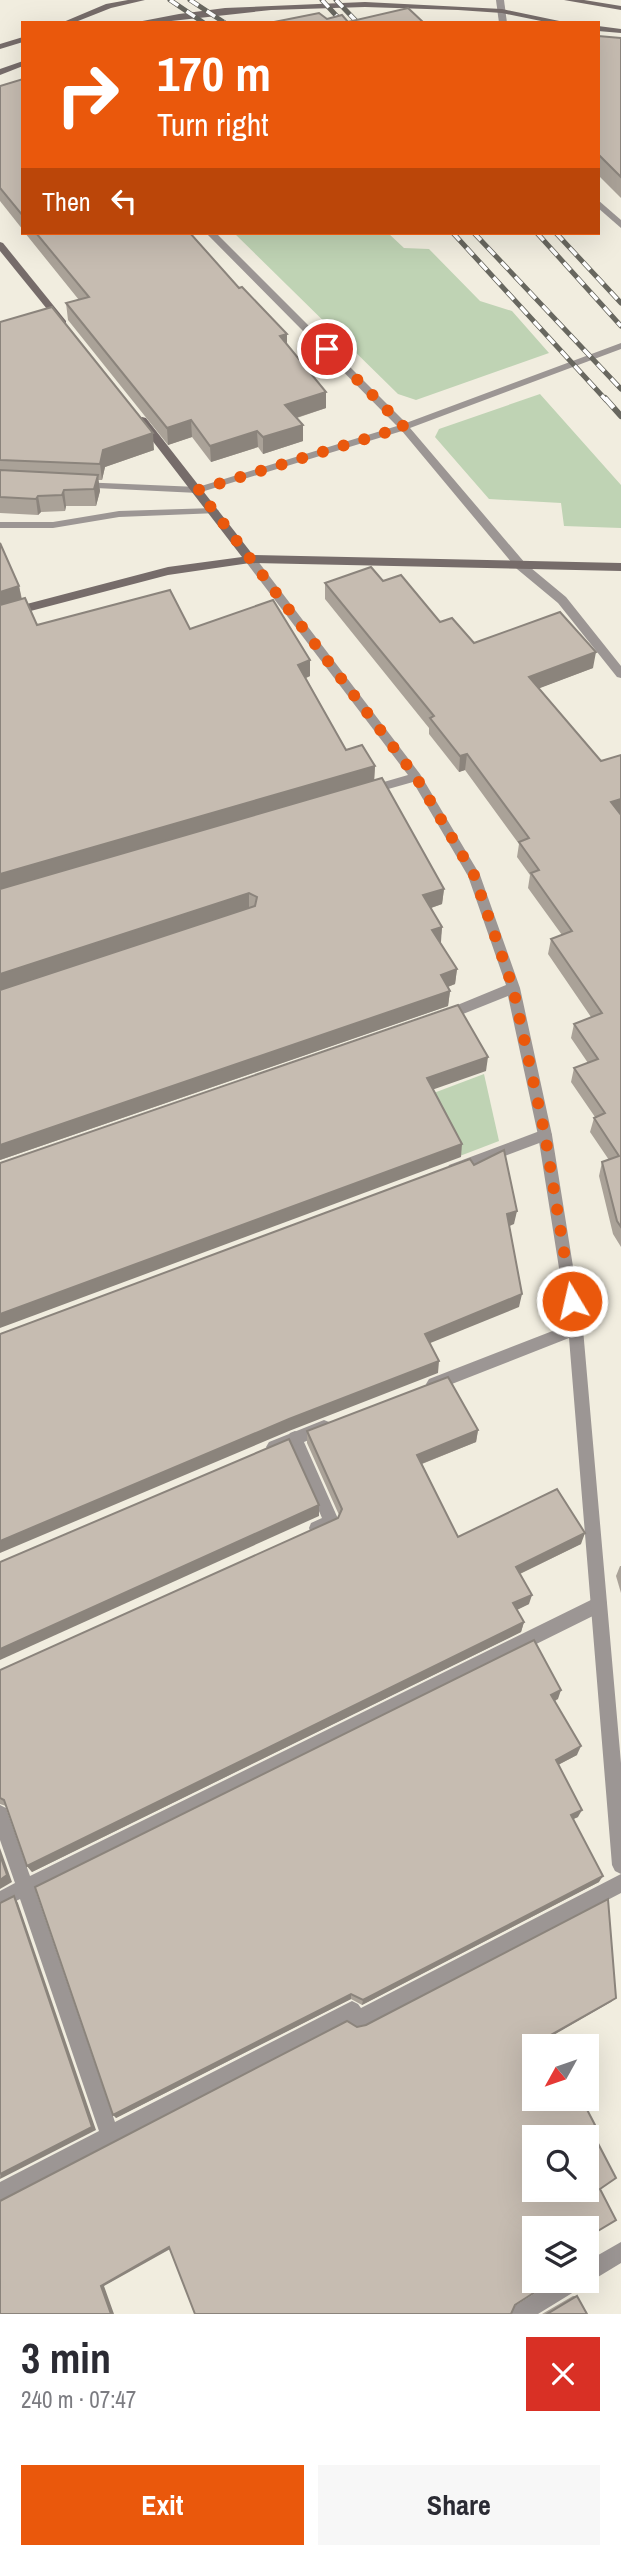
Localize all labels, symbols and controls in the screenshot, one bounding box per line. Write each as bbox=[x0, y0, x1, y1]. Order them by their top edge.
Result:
text: 170 m bbox=[157, 40, 271, 106]
icon: right bbox=[42, 49, 133, 140]
text: Turn right bbox=[157, 103, 269, 146]
icon: left bbox=[105, 182, 143, 220]
text: Then bbox=[42, 184, 91, 219]
pin bbox=[297, 319, 357, 379]
icon: arrive bbox=[308, 330, 346, 368]
position arrow bbox=[535, 1264, 609, 1338]
north arrow bbox=[522, 2034, 598, 2110]
map controls bbox=[522, 2034, 599, 2293]
button: search bbox=[522, 2125, 599, 2202]
button: layers bbox=[522, 2216, 599, 2293]
text: 3 min bbox=[21, 2330, 111, 2386]
button: close bbox=[526, 2337, 600, 2411]
text: 240 m · 07:47 bbox=[21, 2384, 136, 2415]
button: Exit bbox=[21, 2465, 304, 2545]
button: Share bbox=[318, 2465, 600, 2545]

